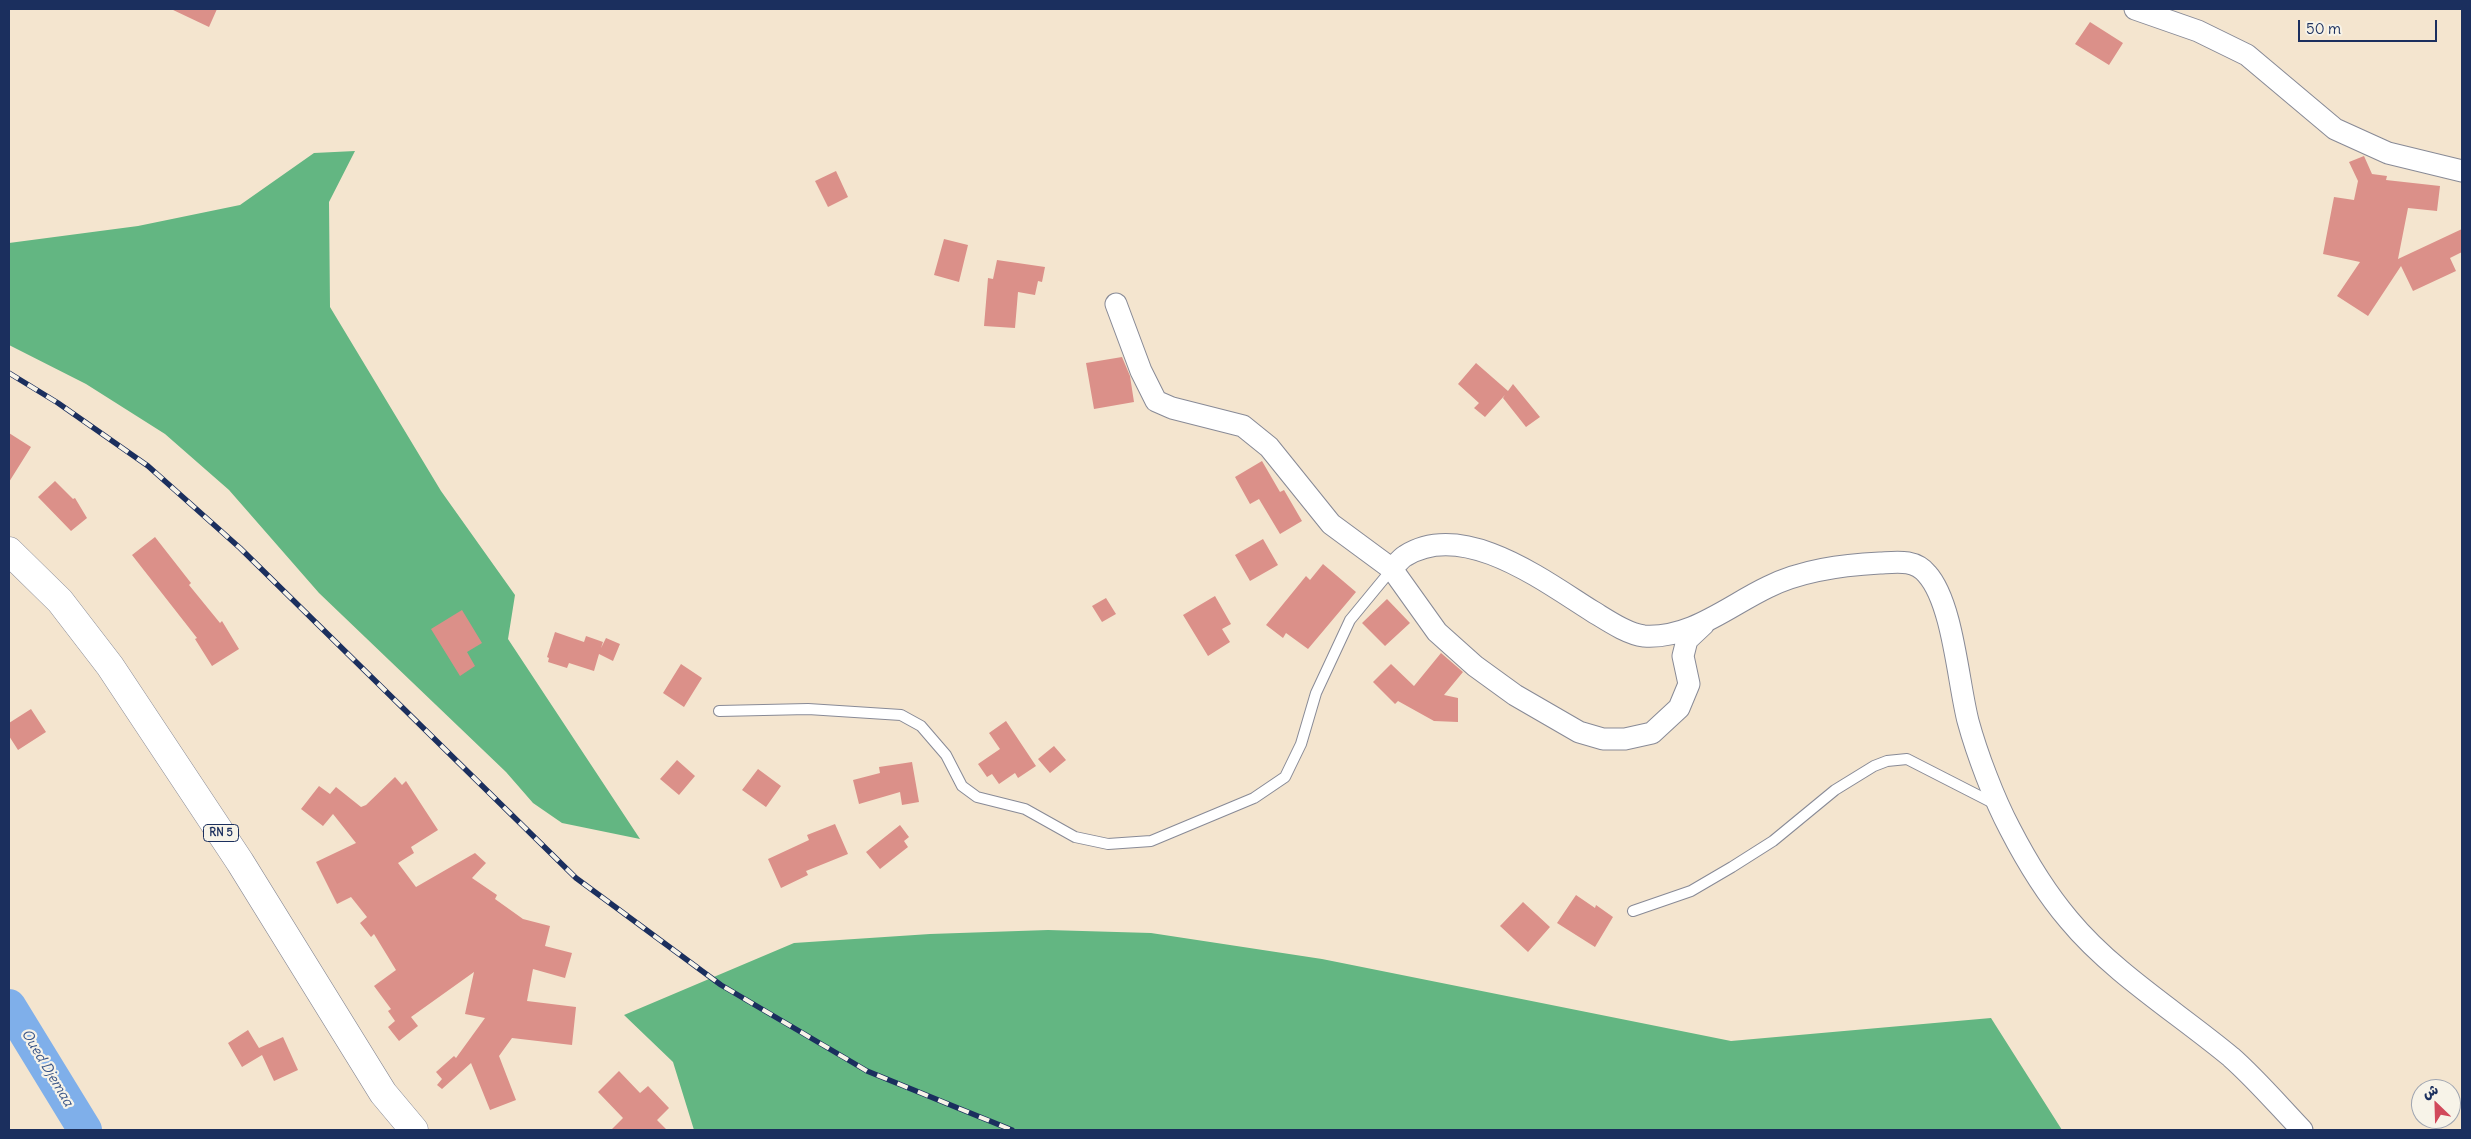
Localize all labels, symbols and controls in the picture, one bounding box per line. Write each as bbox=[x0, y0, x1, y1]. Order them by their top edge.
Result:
scale bar bbox=[2301, 10, 2440, 42]
text: 50 m bbox=[2306, 19, 2341, 38]
road number: RN 5 bbox=[204, 824, 238, 841]
water label: Oued Djemaa bbox=[17, 1026, 77, 1110]
north arrow bbox=[2411, 1079, 2461, 1129]
text: ش bbox=[2420, 1080, 2441, 1103]

